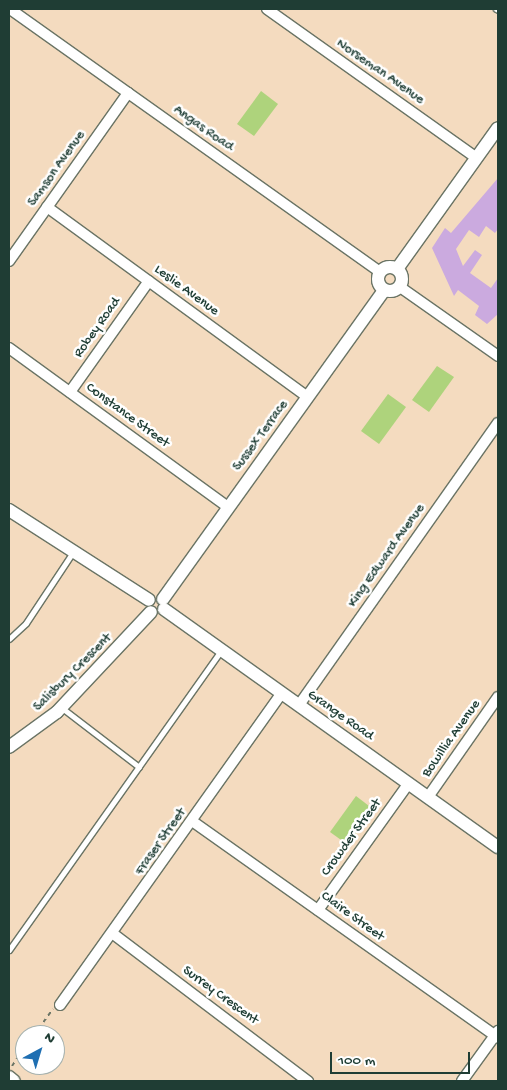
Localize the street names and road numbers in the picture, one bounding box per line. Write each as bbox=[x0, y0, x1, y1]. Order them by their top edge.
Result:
street label: Norseman Avenue bbox=[333, 35, 427, 109]
street label: Angas Road bbox=[170, 102, 236, 156]
street label: Samson Avenue bbox=[25, 128, 89, 210]
street label: Leslie Avenue bbox=[150, 262, 222, 320]
street label: Robey Road bbox=[71, 295, 125, 361]
street label: Constance Street bbox=[82, 380, 172, 452]
street label: Sussex Terrace bbox=[230, 397, 292, 475]
street label: King Edward Avenue bbox=[345, 501, 429, 611]
street label: Salisbury Crescent bbox=[30, 630, 116, 716]
street label: Grange Road bbox=[304, 687, 376, 745]
street label: Bowillia Avenue bbox=[419, 697, 485, 781]
street label: Crowder Street bbox=[318, 796, 386, 880]
street label: Fraser Street bbox=[132, 805, 190, 879]
street label: Claire Street bbox=[317, 888, 387, 946]
street label: Surrey Crescent bbox=[179, 963, 261, 1029]

